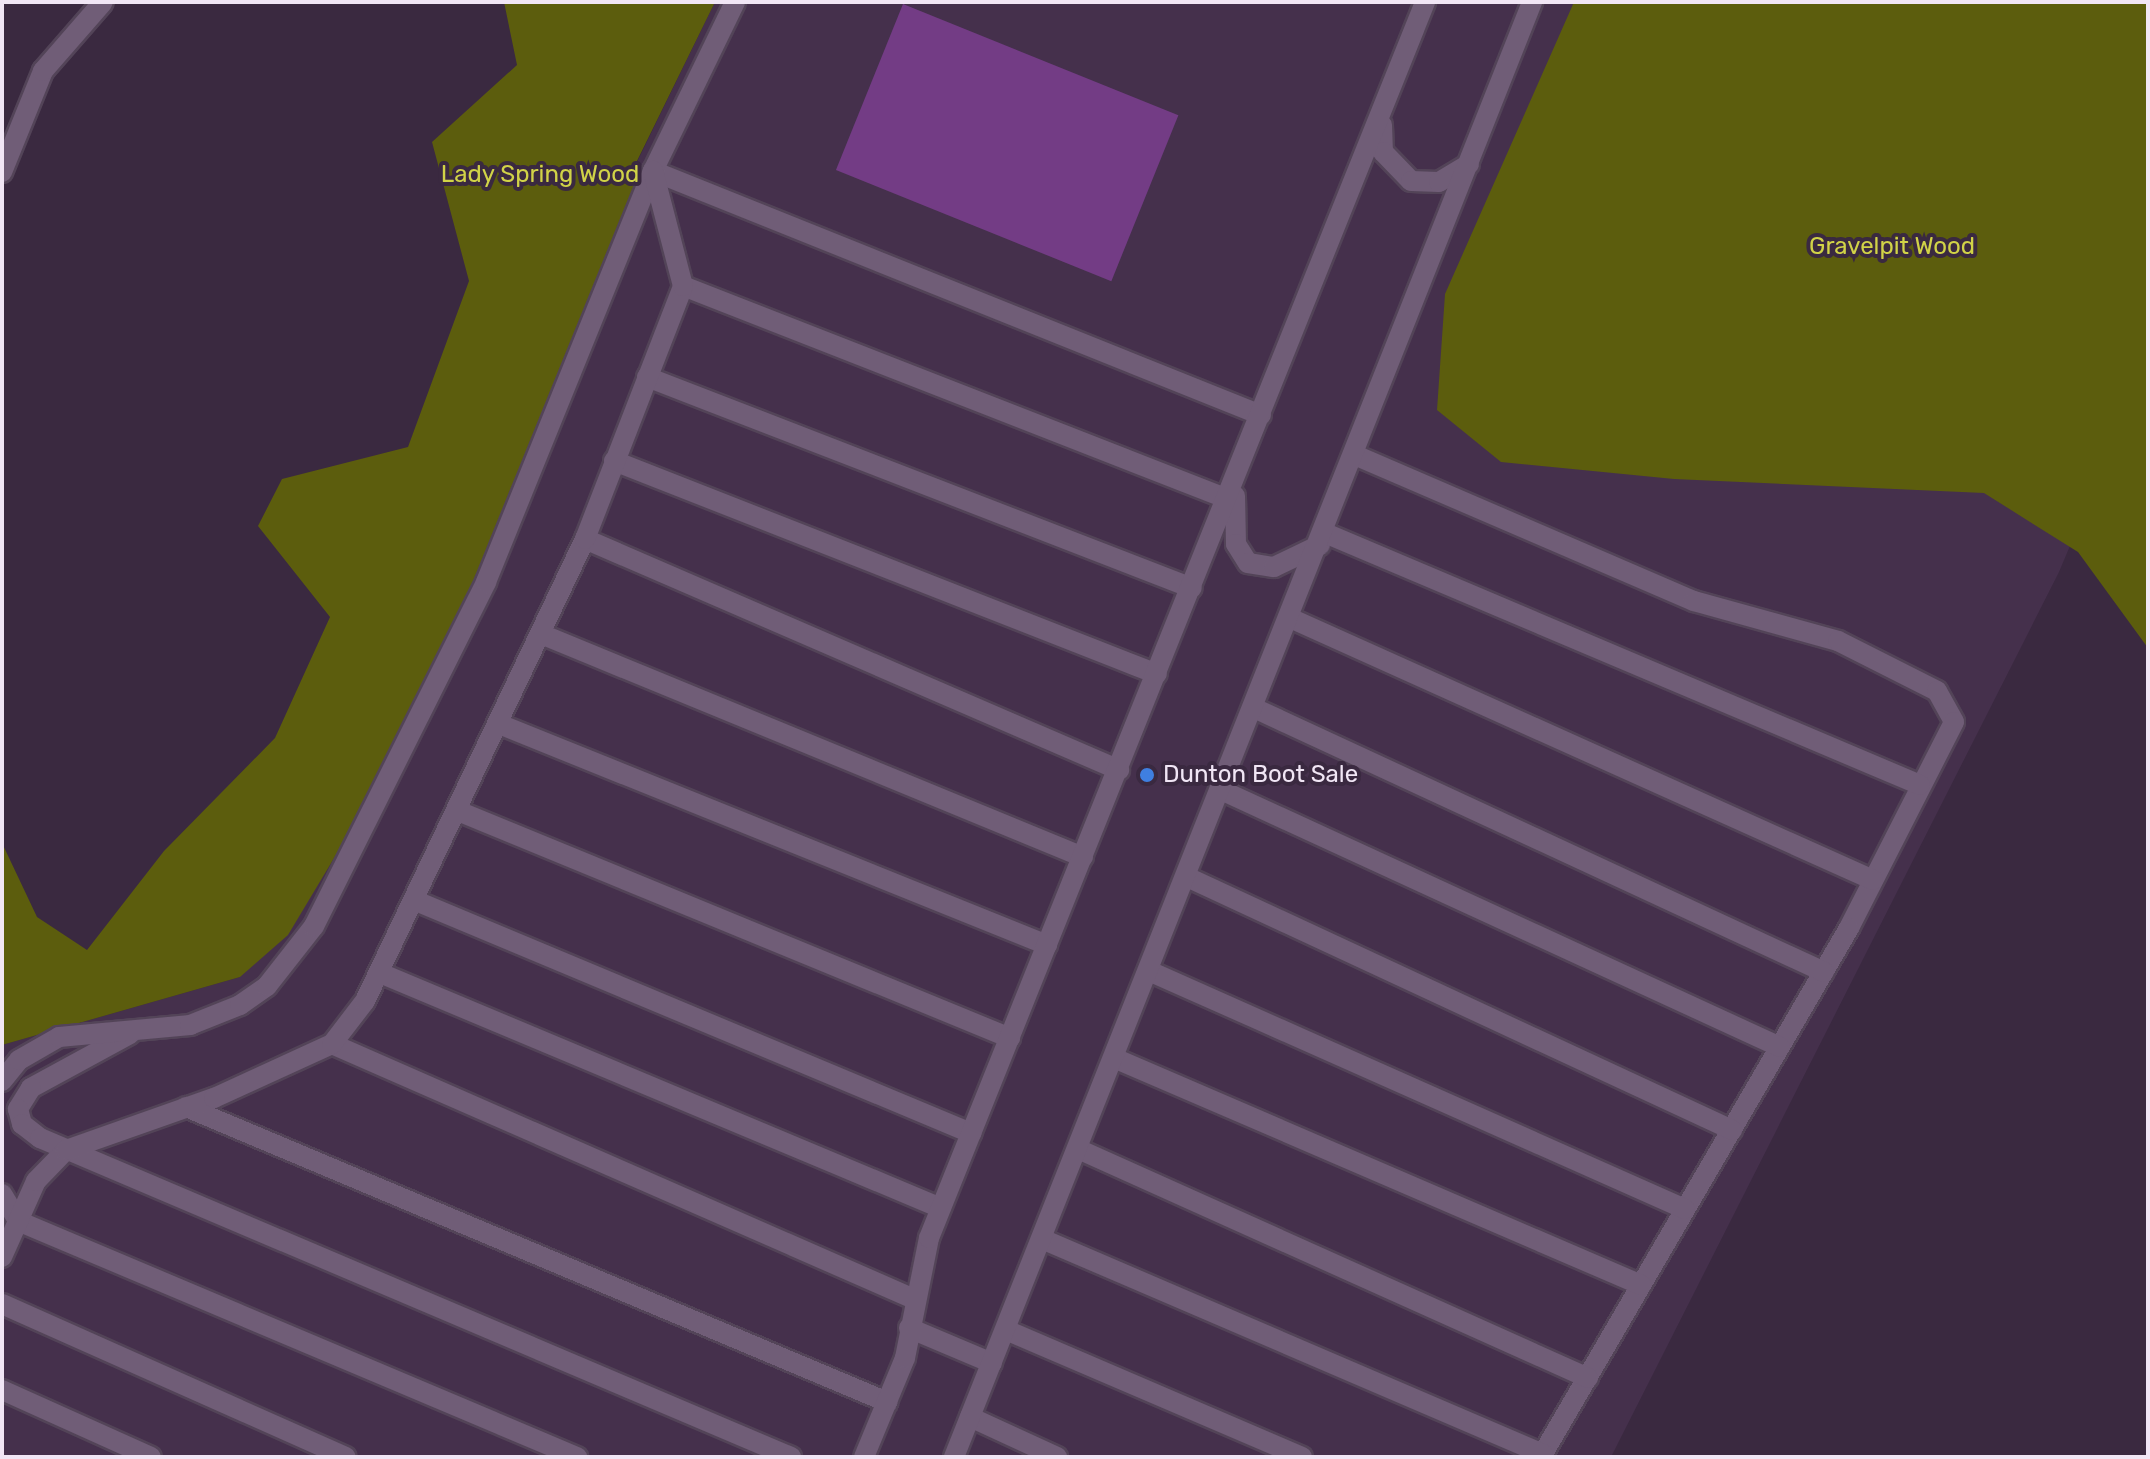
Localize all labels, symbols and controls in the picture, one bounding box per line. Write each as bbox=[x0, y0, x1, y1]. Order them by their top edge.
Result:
park label: Lady Spring Wood bbox=[440, 161, 640, 189]
park label: Gravelpit Wood bbox=[1809, 233, 1975, 261]
place label: Dunton Boot Sale bbox=[1163, 761, 1358, 789]
marker: Dunton Boot Sale bbox=[1138, 766, 1156, 784]

